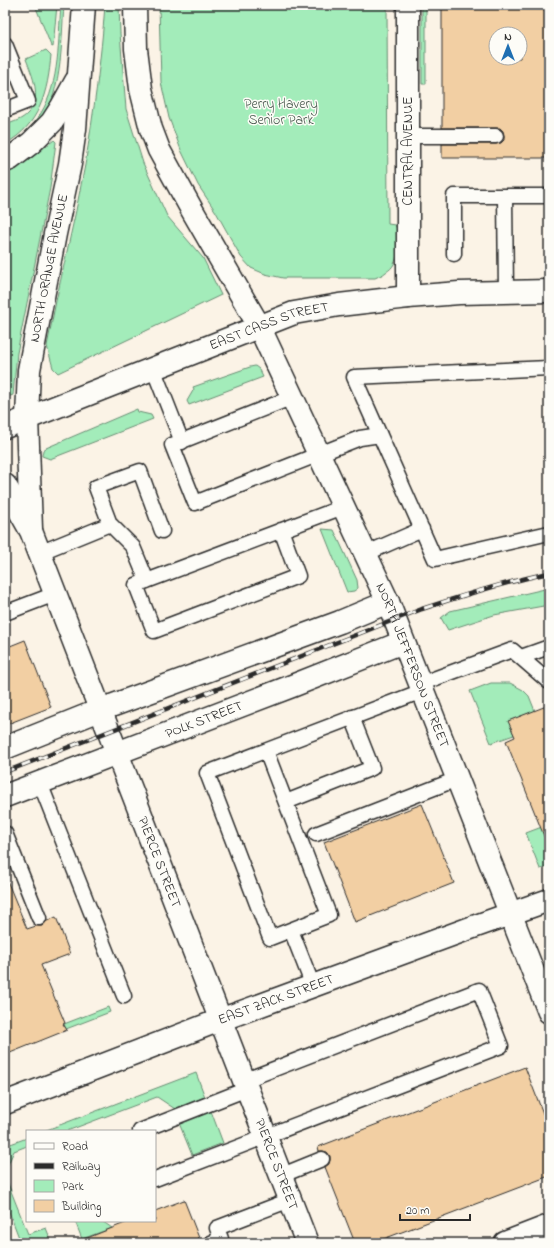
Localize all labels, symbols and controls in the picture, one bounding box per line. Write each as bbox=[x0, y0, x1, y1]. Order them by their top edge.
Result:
north arrow bbox=[488, 26, 528, 66]
text: N bbox=[504, 29, 512, 45]
park label: Perry Havery Senior Park bbox=[244, 94, 318, 131]
street label: CENTRAL AVENUE bbox=[398, 96, 419, 206]
street label: NORTH ORANGE AVENUE bbox=[24, 192, 74, 344]
street label: EAST CASS STREET bbox=[206, 297, 330, 356]
street label: NORTH JEFFERSON STREET bbox=[370, 579, 455, 751]
street label: POLK STREET bbox=[162, 695, 246, 744]
street label: PIERCE STREET bbox=[132, 813, 187, 911]
street label: EAST ZACK STREET bbox=[215, 969, 337, 1030]
street label: PIERCE STREET bbox=[249, 1116, 304, 1213]
legend bbox=[26, 1130, 156, 1222]
text: Road bbox=[62, 1138, 88, 1156]
text: Railway bbox=[62, 1158, 101, 1177]
text: Park bbox=[62, 1178, 84, 1196]
scale bar bbox=[400, 1196, 470, 1222]
text: Building bbox=[61, 1198, 101, 1217]
text: 20 m bbox=[406, 1202, 429, 1220]

